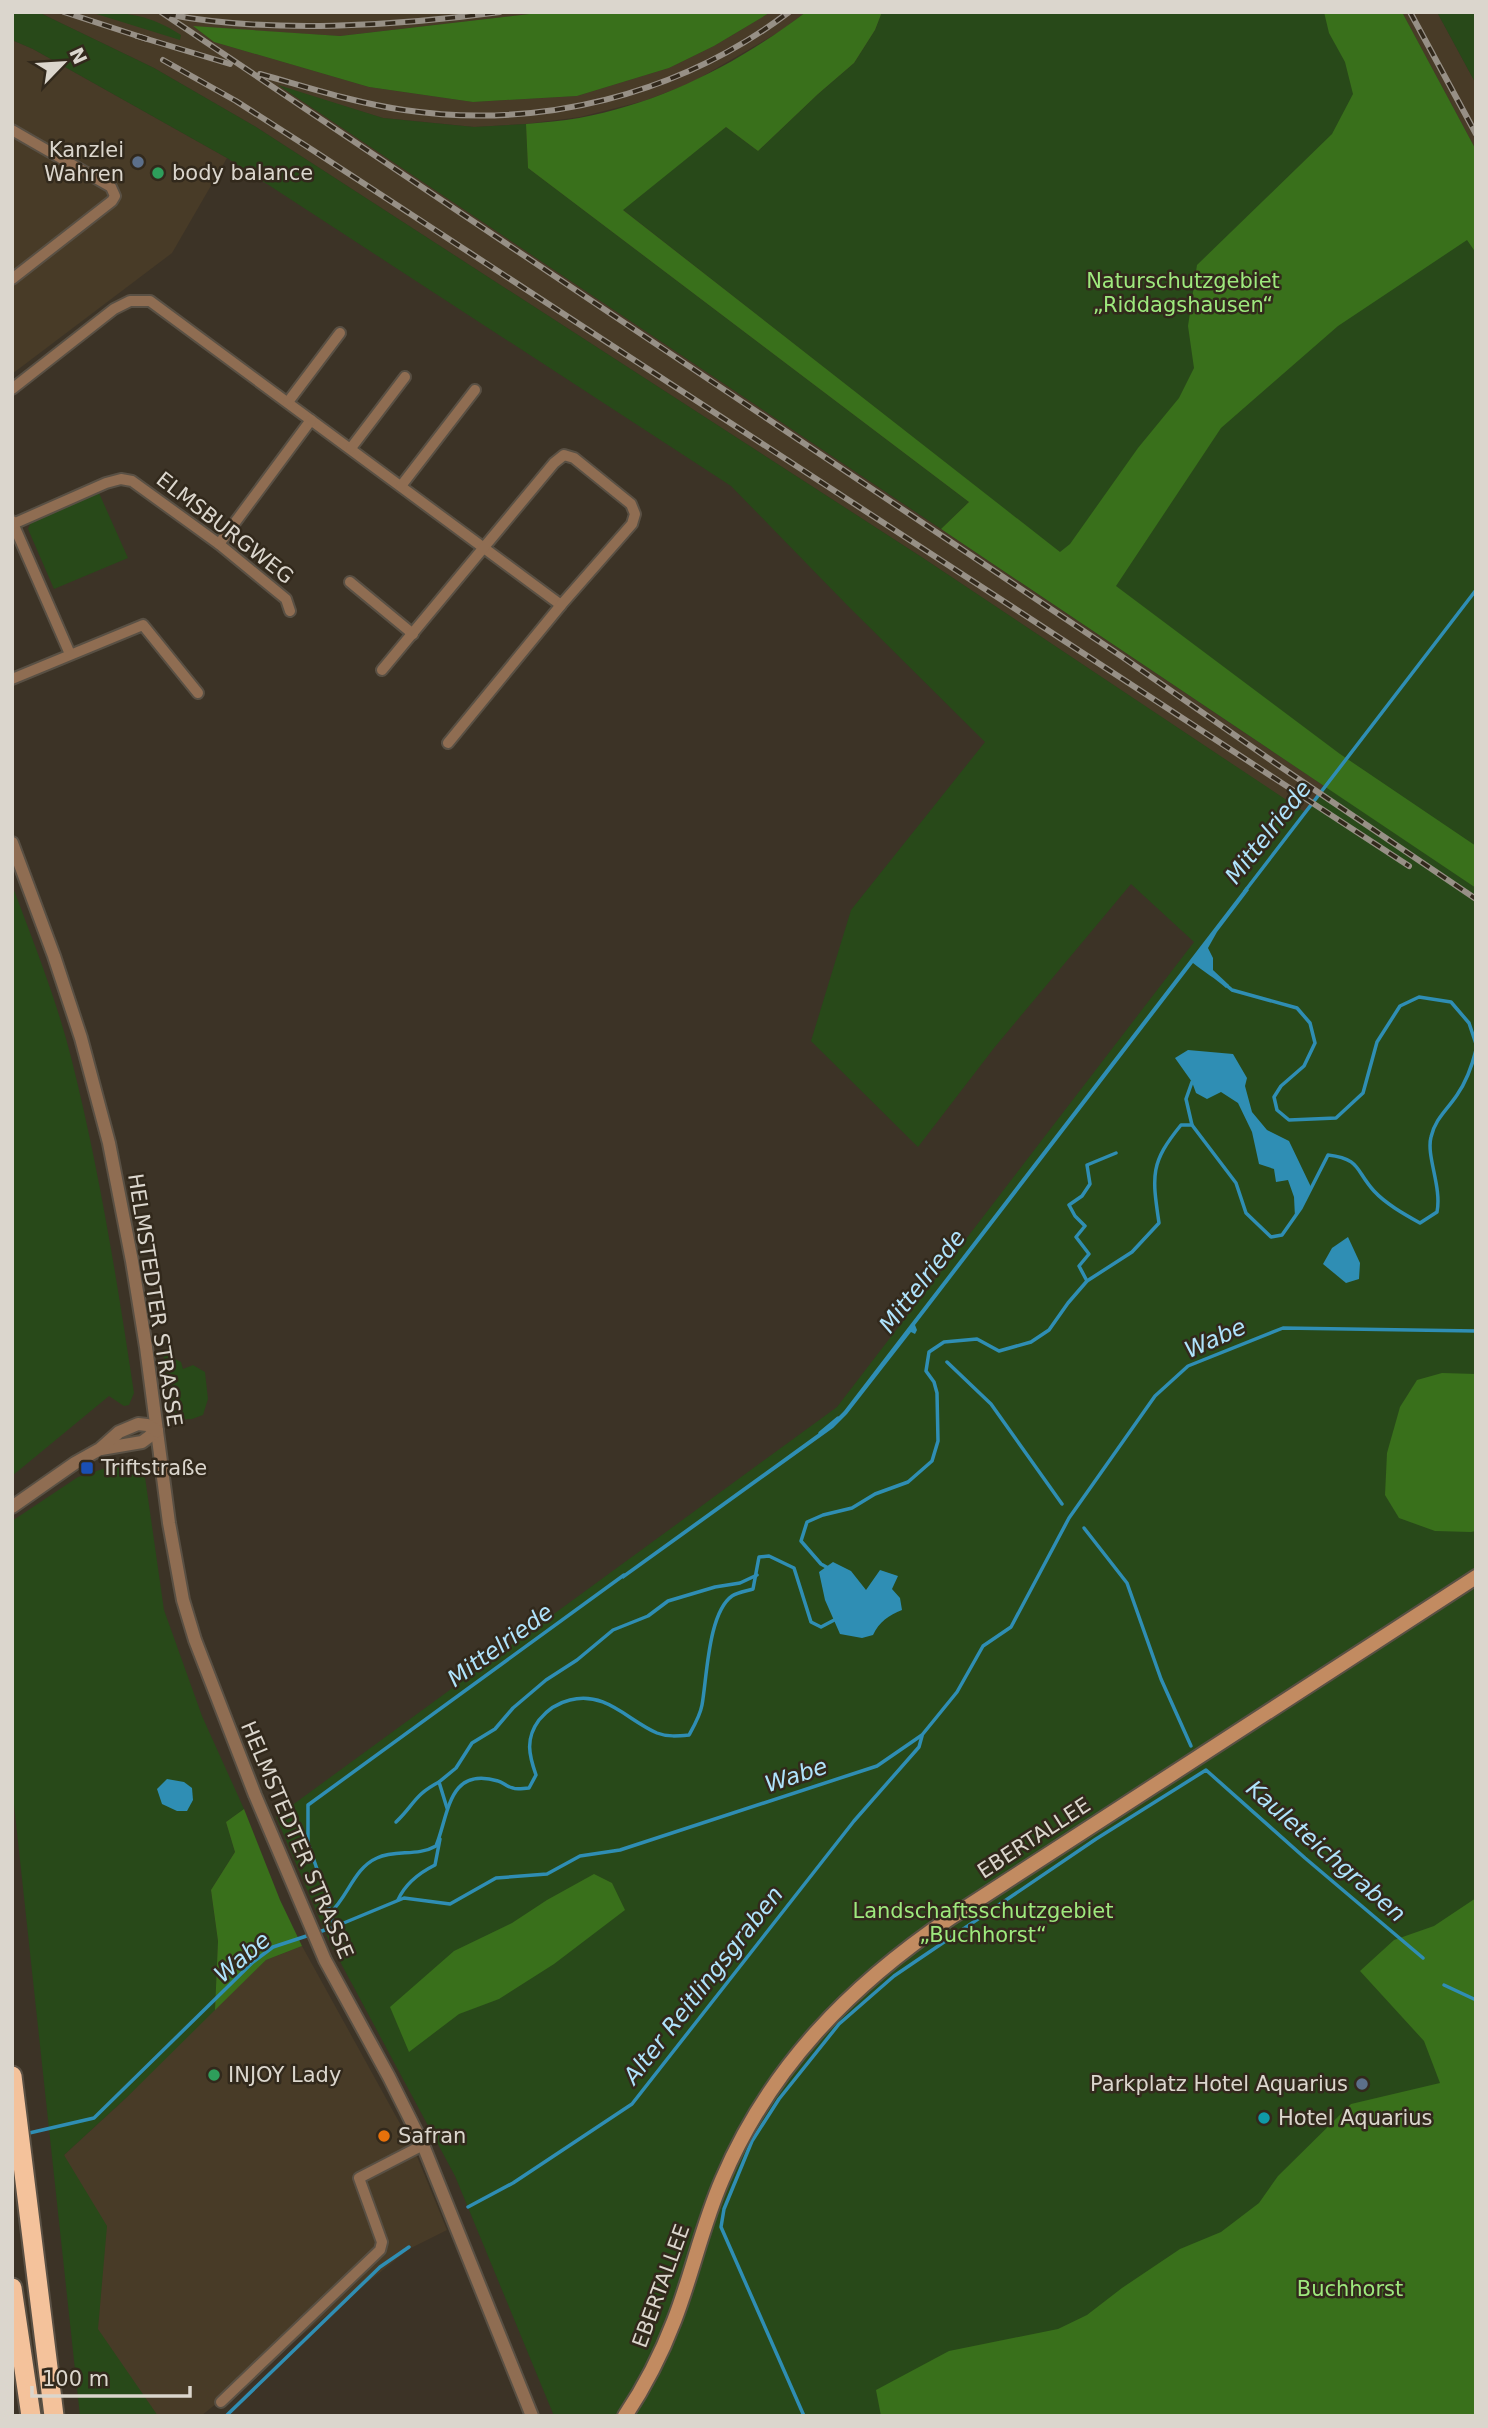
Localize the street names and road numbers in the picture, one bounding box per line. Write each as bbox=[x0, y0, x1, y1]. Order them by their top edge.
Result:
street label: ELMSBURGWEG bbox=[152, 467, 298, 589]
street label: HELMSTEDTER STRASSE bbox=[123, 1172, 187, 1428]
street label: HELMSTEDTER STRASSE bbox=[236, 1717, 358, 1963]
street label: EBERTALLEE bbox=[973, 1793, 1095, 1883]
street label: EBERTALLEE bbox=[628, 2221, 694, 2351]

